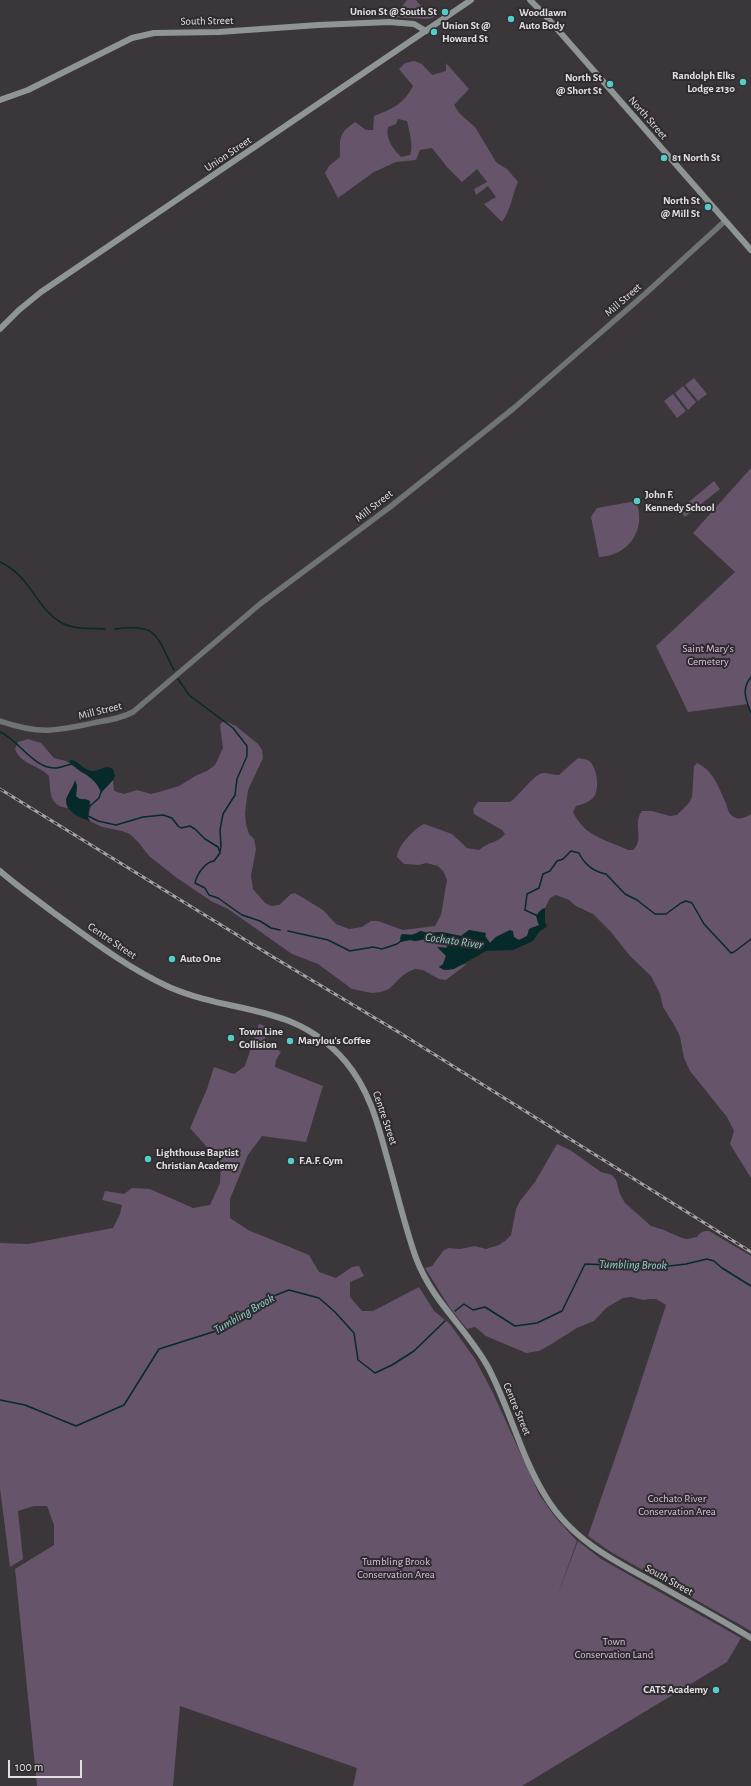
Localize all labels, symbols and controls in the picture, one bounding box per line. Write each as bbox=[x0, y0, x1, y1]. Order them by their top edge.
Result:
place label: Union St @ South St bbox=[350, 5, 437, 19]
place label: Woodlawn Auto Body bbox=[519, 6, 567, 32]
marker: Union St @ South St bbox=[440, 7, 450, 17]
street label: South Street bbox=[180, 14, 234, 28]
marker: Woodlawn Auto Body bbox=[506, 14, 516, 24]
place label: Union St @ Howard St bbox=[442, 19, 491, 45]
marker: Union St @ Howard St bbox=[429, 27, 439, 37]
place label: Randolph Elks Lodge 2130 bbox=[672, 69, 735, 95]
place label: North St @ Short St bbox=[556, 71, 602, 97]
marker: Randolph Elks Lodge 2130 bbox=[738, 77, 748, 87]
marker: North St @ Short St bbox=[605, 79, 615, 89]
street label: North Street bbox=[626, 94, 670, 142]
street label: Union Street bbox=[202, 134, 254, 174]
place label: 81 North St bbox=[672, 151, 720, 165]
marker: 81 North St bbox=[659, 153, 669, 163]
place label: North St @ Mill St bbox=[661, 194, 700, 220]
marker: North St @ Mill St bbox=[703, 202, 713, 212]
street label: Mill Street bbox=[602, 280, 644, 320]
street label: Mill Street bbox=[352, 487, 396, 525]
place label: John F. Kennedy School bbox=[645, 488, 715, 514]
marker: John F. Kennedy School bbox=[632, 496, 642, 506]
park label: Saint Mary's Cemetery bbox=[682, 642, 734, 668]
street label: Mill Street bbox=[77, 699, 123, 723]
street label: Centre Street bbox=[85, 920, 139, 962]
water label: Cochato River bbox=[424, 930, 484, 952]
place label: Auto One bbox=[180, 952, 221, 966]
marker: Auto One bbox=[167, 954, 177, 964]
place label: Town Line Collision bbox=[239, 1025, 283, 1051]
marker: Town Line Collision bbox=[226, 1033, 236, 1043]
place label: Marylou's Coffee bbox=[298, 1034, 371, 1048]
marker: Marylou's Coffee bbox=[285, 1036, 295, 1046]
street label: Centre Street bbox=[370, 1089, 400, 1147]
place label: Lighthouse Baptist Christian Academy bbox=[156, 1146, 239, 1172]
marker: Lighthouse Baptist Christian Academy bbox=[143, 1154, 153, 1164]
place label: F.A.F. Gym bbox=[299, 1154, 343, 1168]
marker: F.A.F. Gym bbox=[286, 1156, 296, 1166]
water label: Tumbling Brook bbox=[599, 1257, 667, 1273]
water label: Tumbling Brook bbox=[211, 1291, 277, 1337]
street label: Centre Street bbox=[500, 1381, 534, 1437]
park label: Cochato River Conservation Area bbox=[638, 1492, 716, 1518]
park label: Tumbling Brook Conservation Area bbox=[357, 1555, 435, 1581]
street label: South Street bbox=[643, 1561, 695, 1599]
park label: Town Conservation Land bbox=[575, 1635, 653, 1661]
place label: CATS Academy bbox=[643, 1683, 708, 1697]
marker: CATS Academy bbox=[711, 1685, 721, 1695]
scale bar bbox=[10, 1752, 84, 1778]
text: 100 m bbox=[15, 1761, 43, 1773]

